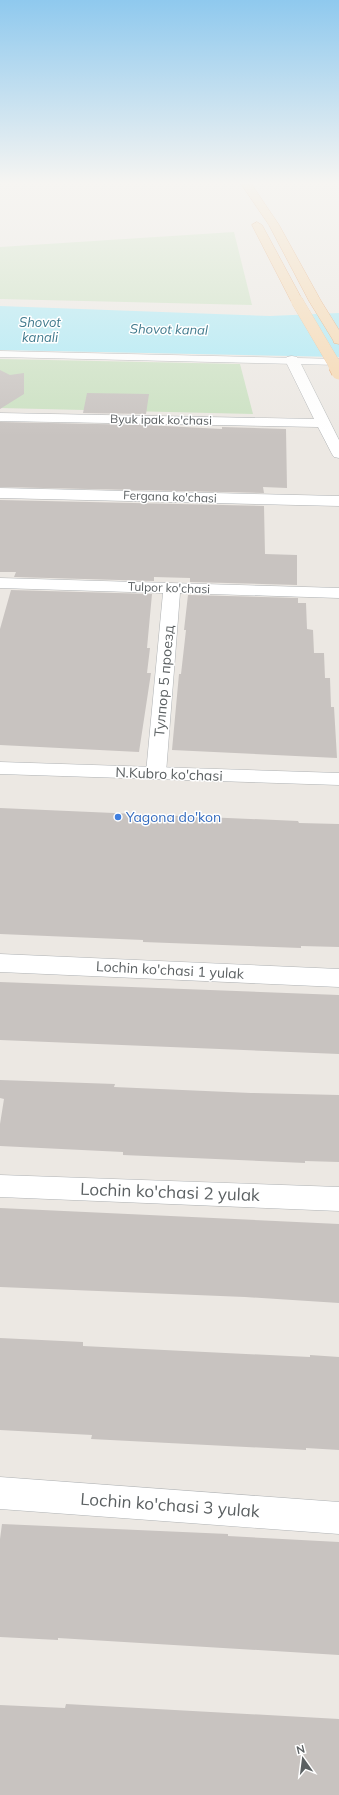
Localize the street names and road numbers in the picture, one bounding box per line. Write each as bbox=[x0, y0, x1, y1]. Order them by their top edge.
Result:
street label: Byuk ipak ko'chasi bbox=[110, 411, 212, 428]
street label: Fergana ko'chasi bbox=[123, 487, 217, 506]
street label: Tulpor ko'chasi bbox=[128, 579, 211, 596]
street label: Тулпор 5 проезд bbox=[150, 624, 178, 738]
street label: N.Kubro ko'chasi bbox=[115, 763, 223, 785]
street label: Lochin ko'chasi 1 yulak bbox=[96, 957, 245, 983]
street label: Lochin ko'chasi 2 yulak bbox=[80, 1178, 260, 1206]
street label: Lochin ko'chasi 3 yulak bbox=[80, 1488, 261, 1522]

